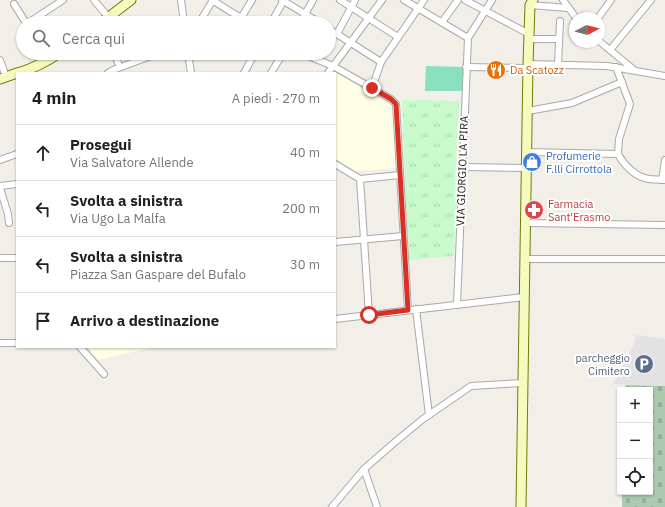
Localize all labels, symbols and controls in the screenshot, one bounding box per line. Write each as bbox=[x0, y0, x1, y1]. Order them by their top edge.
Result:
north arrow bbox=[569, 12, 605, 48]
search box bbox=[16, 16, 336, 60]
icon: search bbox=[30, 27, 52, 49]
text: Cerca qui bbox=[62, 29, 125, 48]
restaurant icon: Da Scatozz bbox=[485, 59, 507, 81]
place label: Da Scatozz bbox=[510, 63, 564, 77]
route end bbox=[363, 79, 381, 97]
text: 4 min bbox=[32, 87, 76, 109]
text: A piedi · 270 m bbox=[232, 90, 320, 107]
street label: VIA GIORGIO LA PIRA bbox=[453, 116, 471, 226]
text: Prosegui bbox=[70, 135, 132, 154]
icon: ahead bbox=[32, 142, 54, 164]
text: 40 m bbox=[290, 144, 320, 161]
place label: Profumerie F.lli Cirrottola bbox=[546, 149, 612, 176]
shop icon: Profumerie F.lli Cirrottola bbox=[521, 151, 543, 173]
text: Via Salvatore Allende bbox=[70, 154, 194, 171]
text: Svolta a sinistra bbox=[70, 191, 183, 210]
place label: Farmacia Sant'Erasmo bbox=[548, 197, 610, 224]
icon: left bbox=[32, 198, 54, 220]
pharmacy icon: Farmacia Sant'Erasmo bbox=[523, 199, 545, 221]
text: 200 m bbox=[282, 200, 320, 217]
text: Via Ugo La Malfa bbox=[70, 210, 166, 227]
text: Svolta a sinistra bbox=[70, 247, 183, 266]
icon: left bbox=[32, 254, 54, 276]
text: 30 m bbox=[290, 256, 320, 273]
text: Piazza San Gaspare del Bufalo bbox=[70, 266, 246, 283]
route start bbox=[360, 306, 378, 324]
icon: arrive bbox=[32, 310, 54, 332]
text: Arrivo a destinazione bbox=[70, 311, 219, 330]
place label: parcheggio Cimitero bbox=[575, 351, 630, 378]
parking icon: parcheggio Cimitero bbox=[633, 353, 655, 375]
map controls bbox=[617, 387, 653, 495]
button: + bbox=[617, 387, 653, 423]
button: − bbox=[617, 423, 653, 459]
button: locate bbox=[617, 459, 653, 495]

